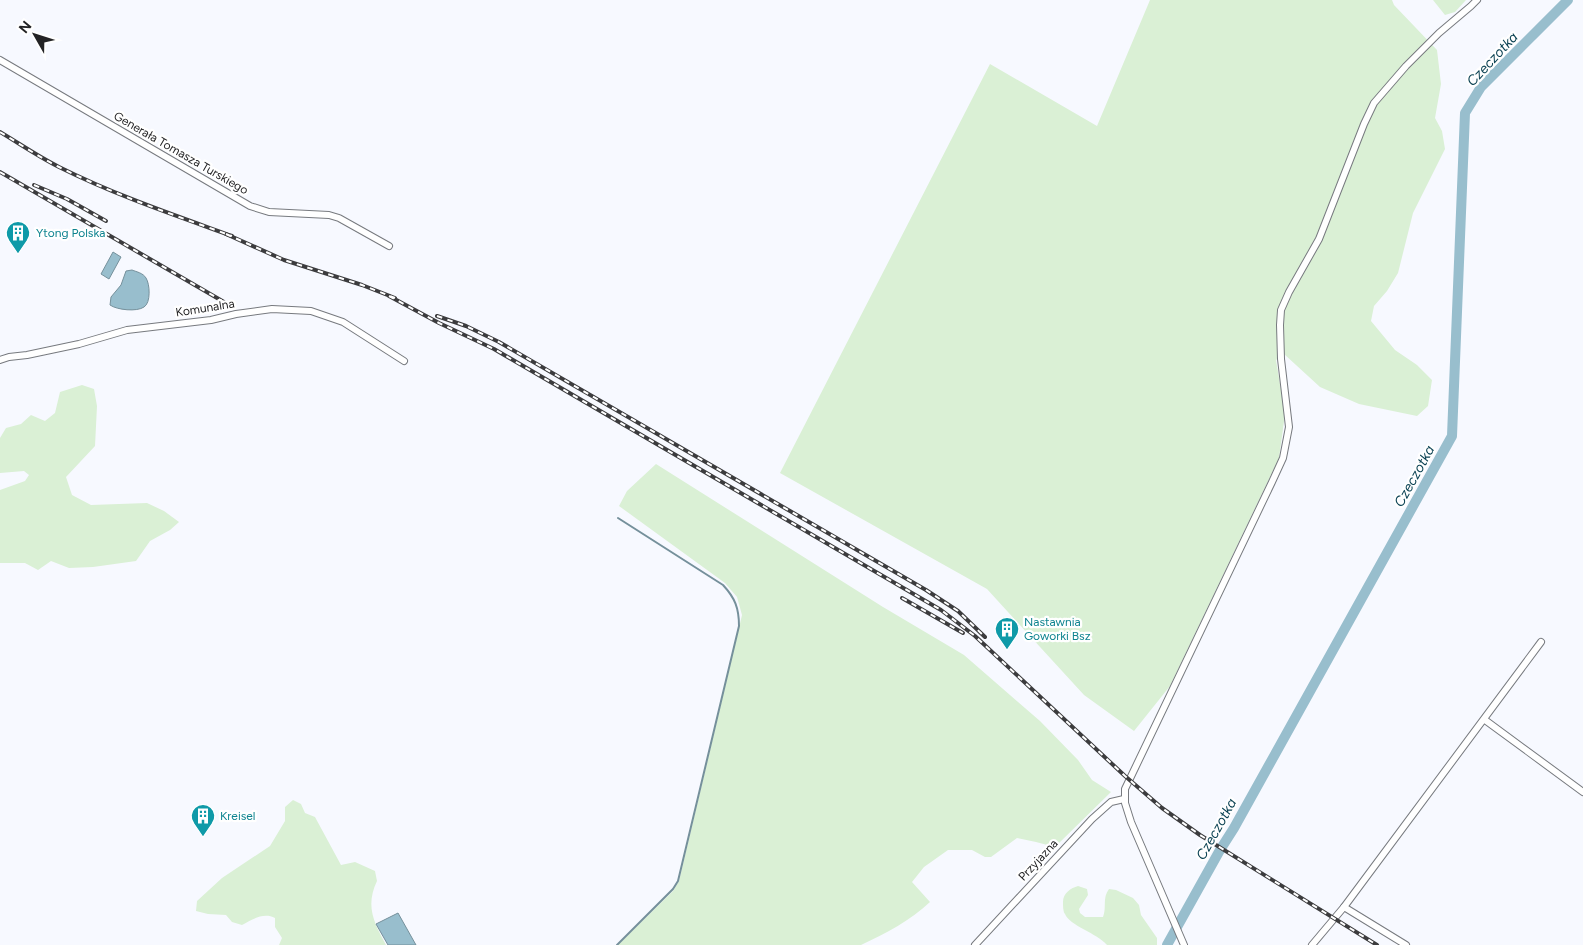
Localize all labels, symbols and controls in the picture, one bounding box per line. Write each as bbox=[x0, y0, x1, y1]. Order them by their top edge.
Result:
north arrow bbox=[10, 10, 60, 60]
text: N bbox=[15, 18, 35, 37]
water label: Czeczotka bbox=[1463, 29, 1522, 90]
street label: Generała Tomasza Turskiego bbox=[111, 109, 251, 197]
building icon: Ytong Polska bbox=[5, 220, 31, 254]
place label: Ytong Polska bbox=[36, 226, 105, 240]
street label: Komunalna bbox=[175, 296, 235, 320]
water label: Czeczotka bbox=[1391, 443, 1438, 510]
place label: Nastawnia Goworki Bsz bbox=[1024, 615, 1091, 643]
building icon: Nastawnia Goworki Bsz bbox=[994, 616, 1020, 650]
water label: Czeczotka bbox=[1193, 796, 1240, 863]
building icon: Kreisel bbox=[190, 803, 216, 837]
place label: Kreisel bbox=[220, 809, 255, 823]
street label: Przyjazna bbox=[1015, 836, 1061, 884]

